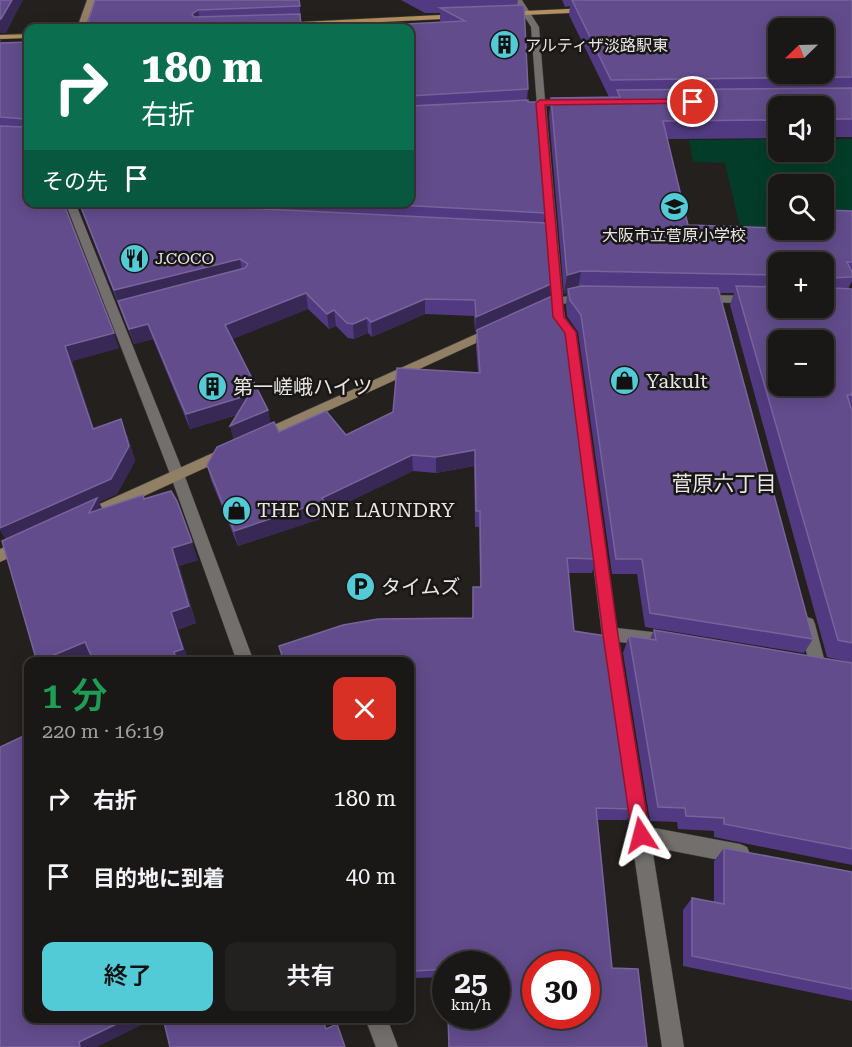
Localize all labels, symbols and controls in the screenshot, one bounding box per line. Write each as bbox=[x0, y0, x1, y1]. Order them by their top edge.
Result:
north arrow bbox=[768, 18, 834, 84]
map controls bbox=[768, 18, 834, 396]
building icon: アルティザ淡路駅東 bbox=[488, 29, 520, 61]
place label: アルティザ淡路駅東 bbox=[525, 36, 668, 55]
text: 180 m bbox=[141, 43, 263, 92]
icon: right bbox=[42, 48, 120, 126]
pin bbox=[667, 76, 718, 127]
icon: arrive bbox=[676, 85, 709, 118]
button: sound bbox=[768, 96, 834, 162]
text: 右折 bbox=[141, 99, 195, 131]
icon: arrive bbox=[120, 162, 153, 195]
text: その先 bbox=[42, 169, 108, 194]
button: search bbox=[768, 174, 834, 240]
school or university icon: 大阪市立菅原小学校 bbox=[658, 191, 690, 223]
place label: 大阪市立菅原小学校 bbox=[602, 226, 746, 245]
restaurant icon: J.COCO bbox=[118, 242, 150, 274]
place label: J.COCO bbox=[155, 249, 214, 268]
button: + bbox=[768, 252, 834, 318]
button: − bbox=[768, 330, 834, 396]
shop icon: Yakult bbox=[609, 365, 641, 397]
place label: Yakult bbox=[646, 369, 708, 393]
building icon: 第一嵯峨ハイツ bbox=[196, 371, 228, 403]
place label: 第一嵯峨ハイツ bbox=[233, 375, 373, 399]
district label: 菅原六丁目 bbox=[672, 472, 777, 496]
shop icon: THE ONE LAUNDRY bbox=[220, 494, 252, 526]
place label: THE ONE LAUNDRY bbox=[257, 498, 455, 522]
parking icon: タイムズ bbox=[344, 571, 376, 603]
place label: タイムズ bbox=[381, 575, 461, 599]
text: 1 分 bbox=[42, 675, 107, 717]
button: close bbox=[333, 677, 396, 740]
text: 220 m · 16:19 bbox=[42, 719, 164, 743]
icon: right bbox=[42, 782, 75, 815]
text: 180 m bbox=[333, 786, 396, 811]
text: 右折 bbox=[93, 788, 137, 813]
position arrow bbox=[609, 803, 673, 867]
icon: arrive bbox=[42, 860, 75, 893]
text: 40 m bbox=[346, 864, 396, 889]
text: 目的地に到着 bbox=[93, 866, 225, 891]
button: 終了 bbox=[42, 942, 213, 1011]
button: 共有 bbox=[225, 942, 396, 1011]
speed limit sign: 30 bbox=[522, 951, 600, 1029]
text: 25 bbox=[454, 965, 488, 1000]
text: km/h bbox=[451, 996, 491, 1014]

